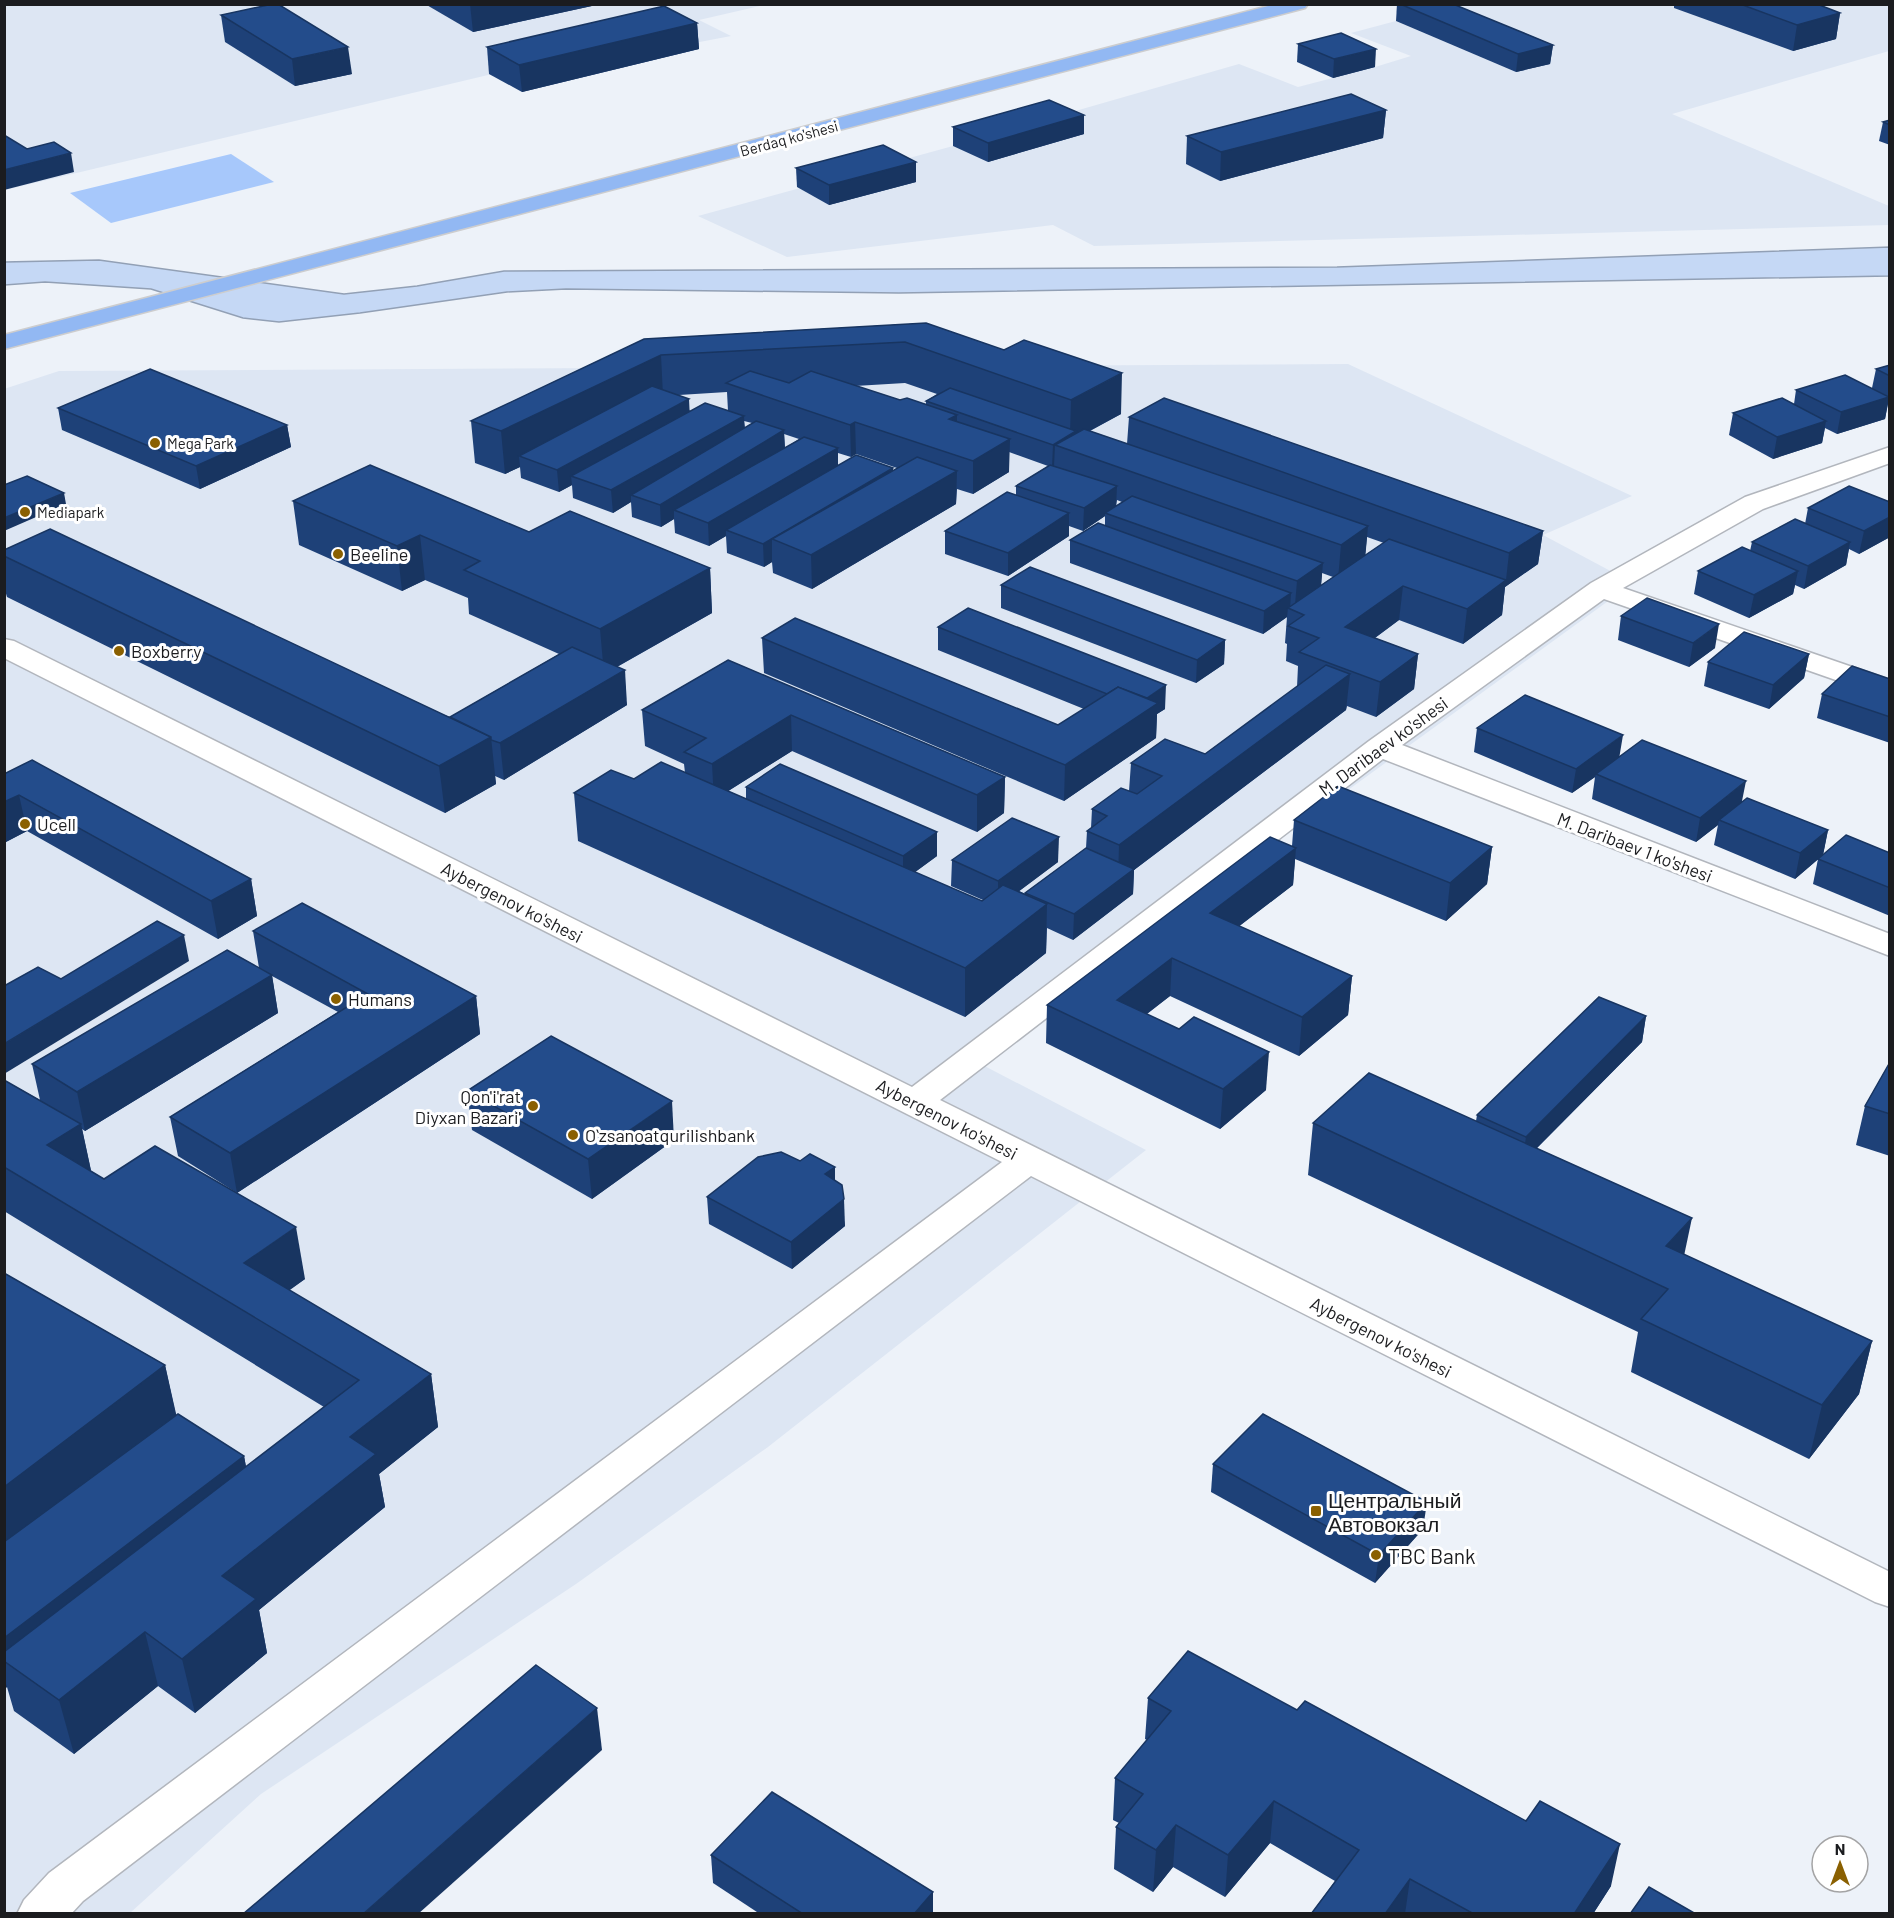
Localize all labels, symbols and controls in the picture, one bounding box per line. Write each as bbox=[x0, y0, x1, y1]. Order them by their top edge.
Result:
street label: Berdaq ko'shesi bbox=[738, 116, 840, 160]
place label: Mega Park bbox=[167, 434, 234, 452]
marker: Mega Park bbox=[148, 436, 162, 450]
place label: Mediapark bbox=[37, 503, 105, 521]
marker: Mediapark bbox=[18, 505, 32, 519]
place label: Beeline bbox=[350, 543, 408, 565]
marker: Beeline bbox=[331, 547, 345, 561]
place label: Boxberry bbox=[131, 640, 202, 662]
marker: Boxberry bbox=[112, 644, 126, 658]
street label: M. Daribaev ko'shesi bbox=[1314, 692, 1452, 800]
street label: M. Daribaev 1 ko'shesi bbox=[1554, 807, 1716, 887]
place label: Ucell bbox=[37, 813, 76, 835]
marker: Ucell bbox=[18, 817, 32, 831]
street label: Aybergenov ko'shesi bbox=[438, 857, 586, 947]
place label: Humans bbox=[348, 988, 412, 1010]
marker: Humans bbox=[329, 992, 343, 1006]
street label: Aybergenov ko'shesi bbox=[873, 1074, 1021, 1164]
place label: Qon'i'rat Diyxan Bazari' bbox=[415, 1085, 521, 1128]
marker: Qon'i'rat Diyxan Bazari' bbox=[526, 1099, 540, 1113]
place label: Oʻzsanoatqurilishbank bbox=[585, 1124, 755, 1146]
marker: Oʻzsanoatqurilishbank bbox=[566, 1128, 580, 1142]
street label: Aybergenov ko'shesi bbox=[1307, 1292, 1455, 1382]
place label: Центральный Автовокзал bbox=[1328, 1487, 1461, 1536]
marker: Центральный Автовокзал bbox=[1309, 1504, 1323, 1518]
place label: TBC Bank bbox=[1388, 1543, 1476, 1568]
marker: TBC Bank bbox=[1369, 1548, 1383, 1562]
north arrow bbox=[1810, 1834, 1870, 1894]
text: N bbox=[1835, 1839, 1845, 1858]

